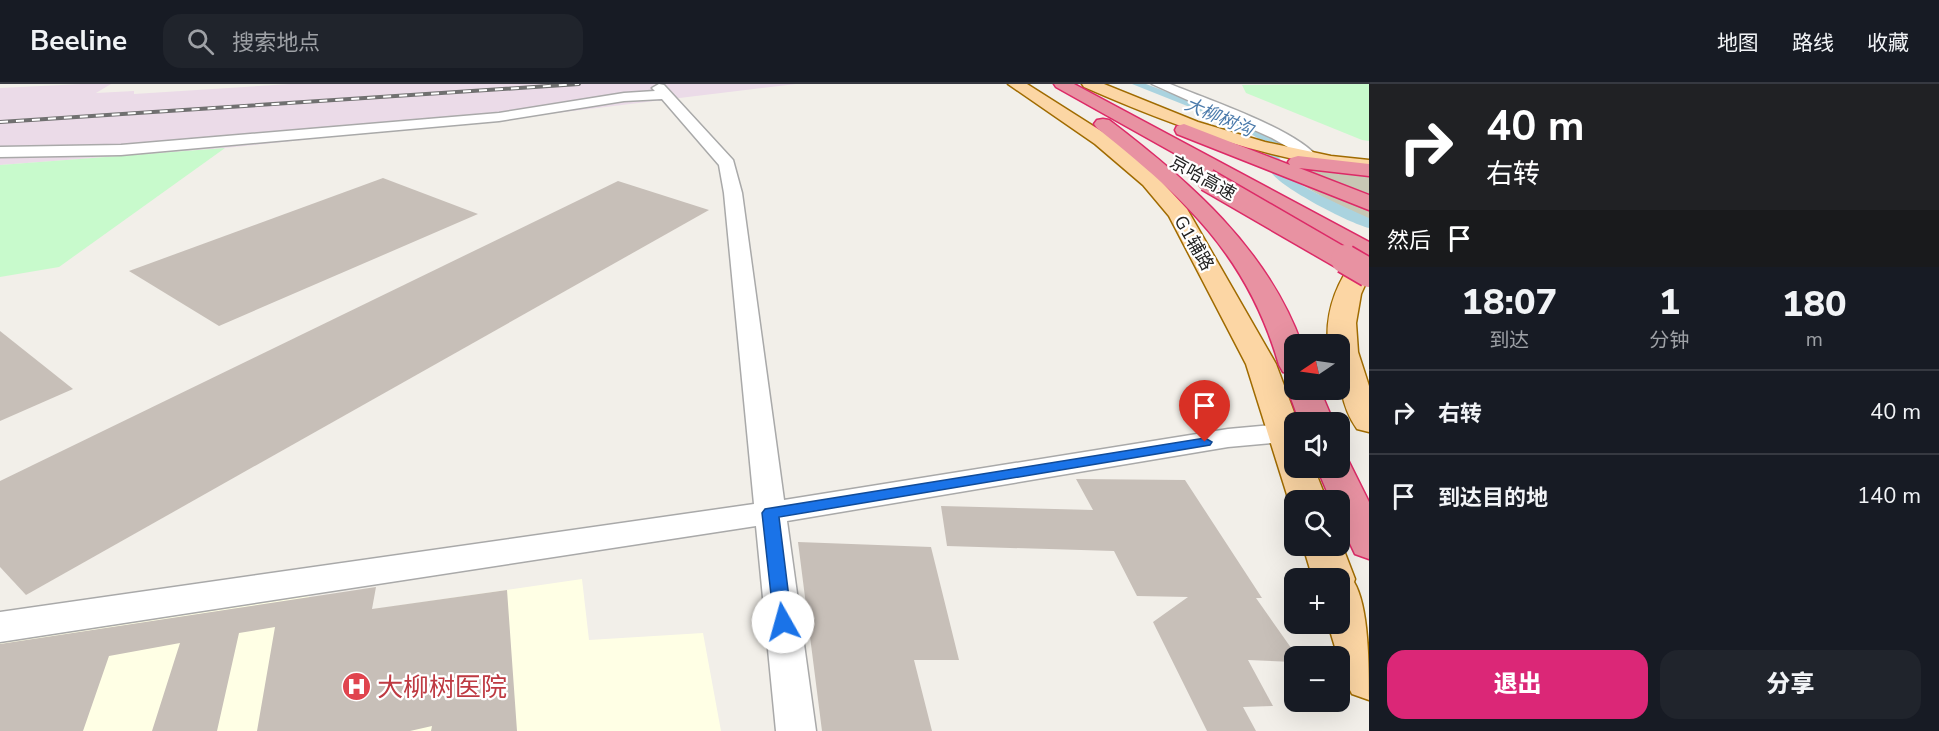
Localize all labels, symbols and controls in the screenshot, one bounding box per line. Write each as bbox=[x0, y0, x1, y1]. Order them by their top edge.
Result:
search box bbox=[163, 14, 583, 68]
text: Beeline bbox=[30, 22, 127, 60]
icon: search bbox=[184, 25, 217, 58]
text: 搜索地点 bbox=[232, 28, 320, 58]
text: 地图 bbox=[1717, 29, 1759, 57]
text: 路线 bbox=[1792, 29, 1834, 57]
text: 收藏 bbox=[1867, 29, 1909, 57]
water label: 大柳树沟 bbox=[1181, 92, 1259, 143]
text: 40 m bbox=[1486, 98, 1585, 155]
icon: right bbox=[1387, 108, 1465, 186]
street label: 京哈高速 bbox=[1166, 150, 1240, 206]
text: 右转 bbox=[1486, 156, 1540, 193]
street label: G1辅路 bbox=[1169, 211, 1219, 275]
icon: arrive bbox=[1443, 222, 1476, 255]
text: 然后 bbox=[1387, 226, 1431, 256]
text: 18:07 bbox=[1461, 278, 1557, 327]
text: 1 bbox=[1659, 278, 1680, 327]
text: 180 bbox=[1782, 280, 1847, 329]
text: m bbox=[1806, 326, 1823, 353]
text: 到达 bbox=[1489, 327, 1529, 354]
text: 分钟 bbox=[1649, 327, 1689, 354]
north arrow bbox=[1284, 334, 1350, 400]
map controls bbox=[1284, 334, 1350, 712]
pin bbox=[1179, 380, 1230, 442]
icon: arrive bbox=[1188, 389, 1221, 422]
icon: right bbox=[1387, 396, 1420, 429]
text: 40 m bbox=[1870, 397, 1921, 427]
text: 右转 bbox=[1438, 399, 1482, 429]
button: sound bbox=[1284, 412, 1350, 478]
icon: arrive bbox=[1387, 480, 1420, 513]
text: 140 m bbox=[1857, 481, 1921, 511]
text: 到达目的地 bbox=[1438, 483, 1548, 513]
button: search bbox=[1284, 490, 1350, 556]
button: + bbox=[1284, 568, 1350, 634]
position arrow bbox=[751, 590, 815, 654]
button: − bbox=[1284, 646, 1350, 712]
button: 退出 bbox=[1387, 650, 1648, 719]
button: 分享 bbox=[1660, 650, 1921, 719]
place label: 大柳树医院 bbox=[377, 670, 507, 705]
hospital icon: 大柳树医院 bbox=[340, 671, 372, 703]

